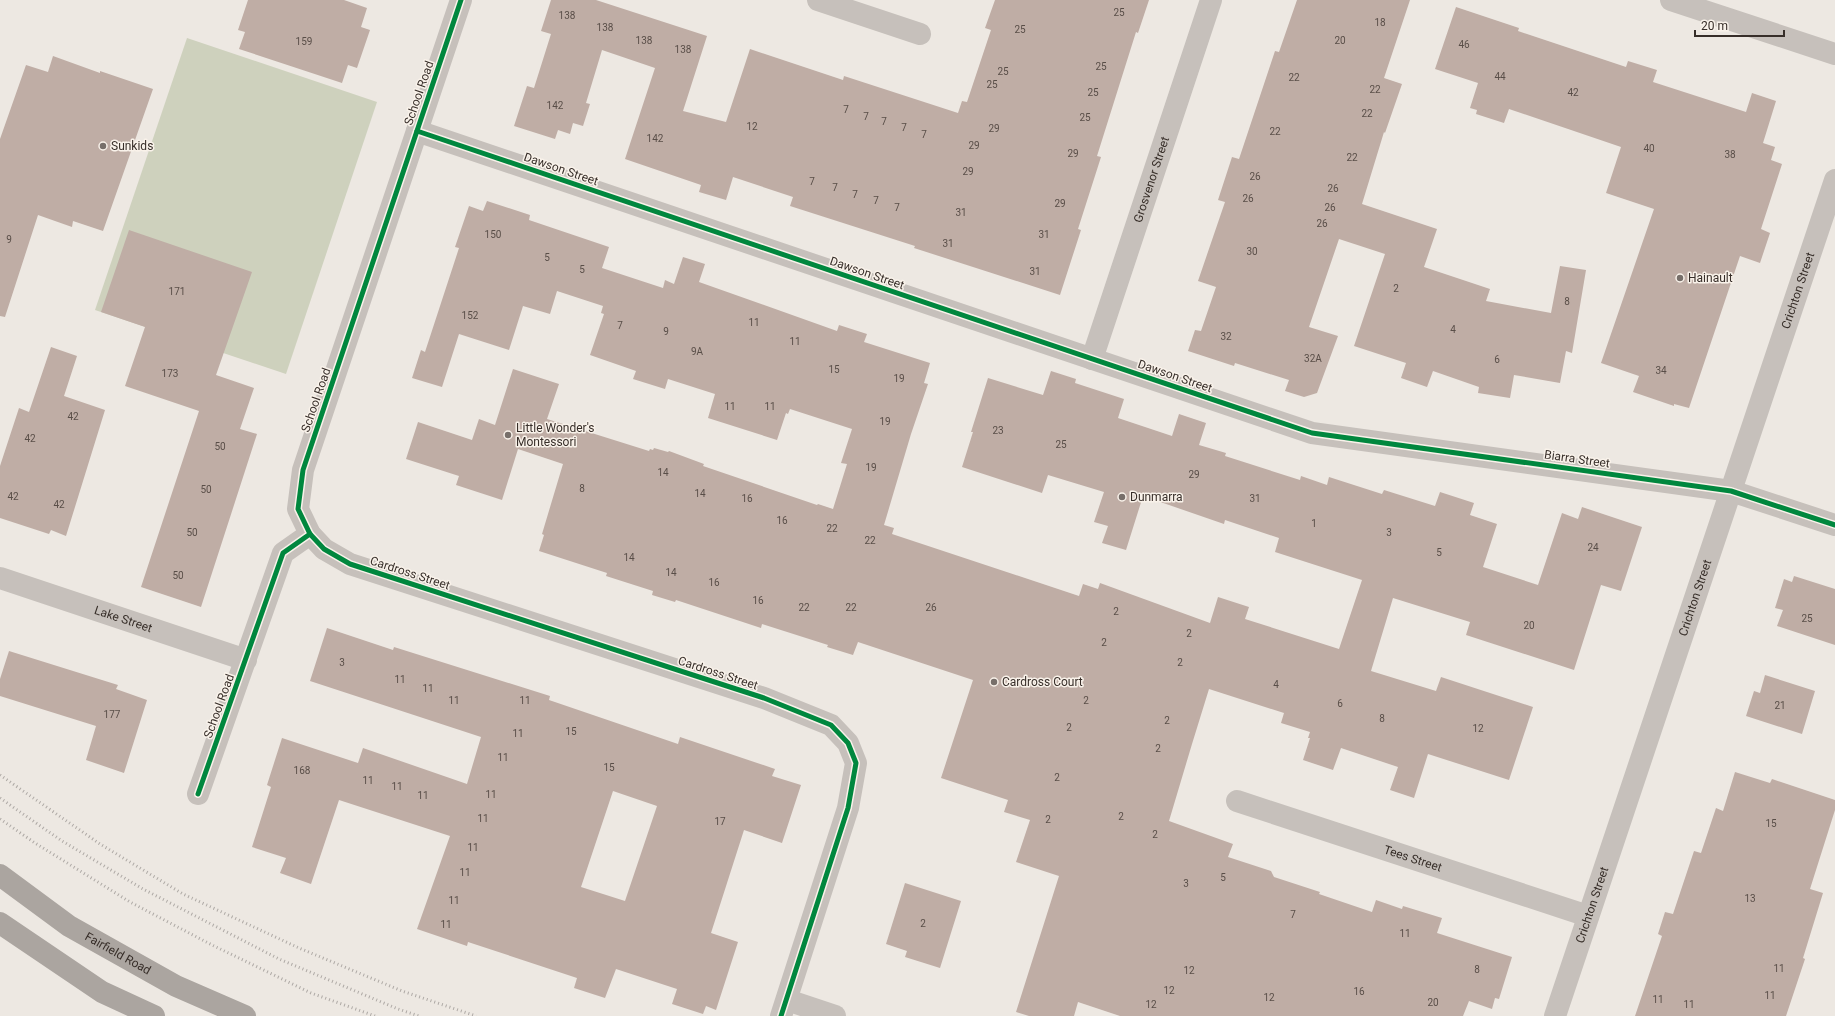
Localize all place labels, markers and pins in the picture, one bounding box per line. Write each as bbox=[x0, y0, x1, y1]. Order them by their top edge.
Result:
place label: Sunkids bbox=[111, 139, 153, 153]
marker: Sunkids bbox=[98, 141, 108, 151]
place label: Hainault bbox=[1688, 271, 1733, 285]
marker: Hainault bbox=[1675, 273, 1685, 283]
place label: Little Wonder's Montessori bbox=[516, 421, 595, 449]
marker: Little Wonder's Montessori bbox=[503, 430, 513, 440]
place label: Dunmarra bbox=[1130, 490, 1183, 504]
marker: Dunmarra bbox=[1117, 492, 1127, 502]
place label: Cardross Court bbox=[1002, 675, 1083, 689]
marker: Cardross Court bbox=[989, 677, 999, 687]

